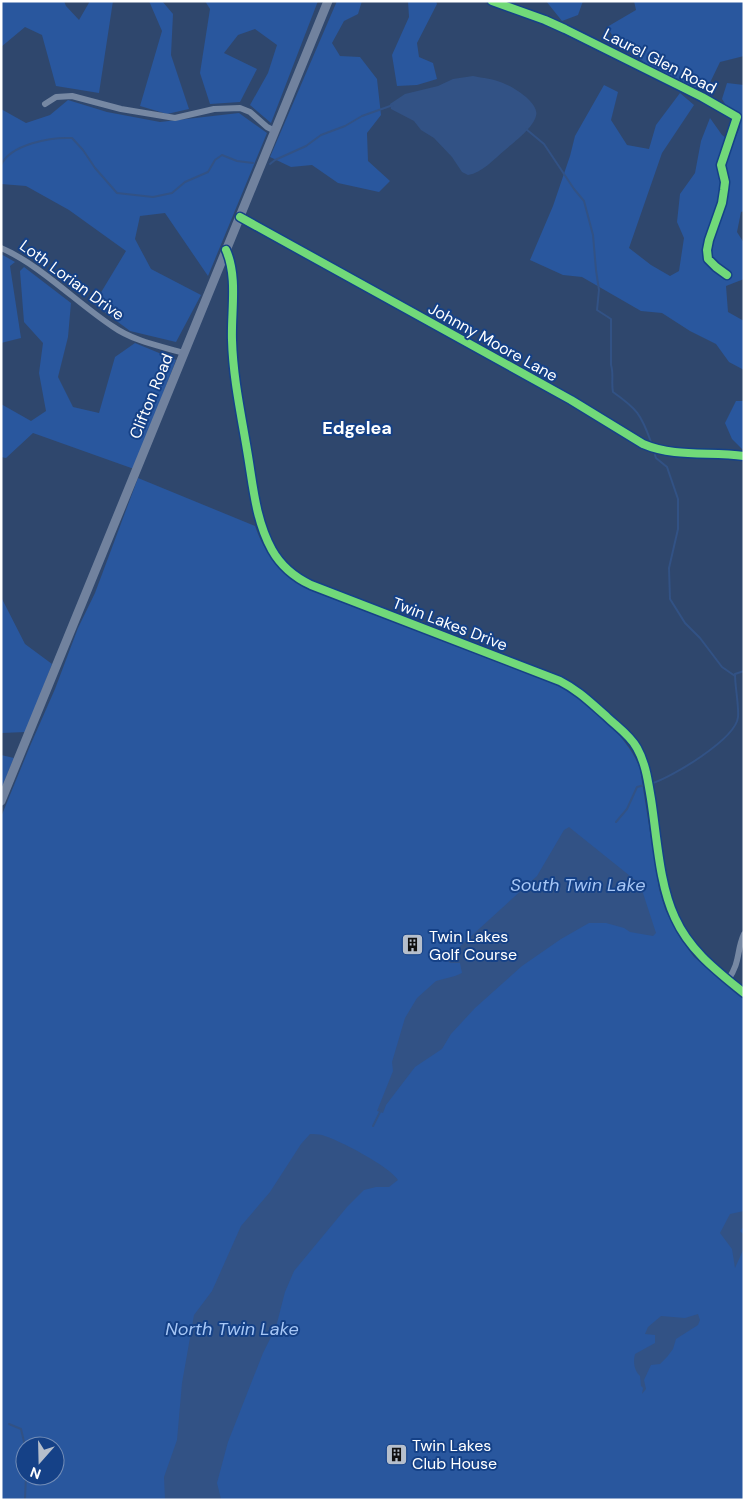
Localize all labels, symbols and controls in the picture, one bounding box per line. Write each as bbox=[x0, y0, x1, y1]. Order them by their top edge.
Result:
street label: Laurel Glen Road bbox=[600, 23, 720, 99]
street label: Loth Lorian Drive bbox=[16, 235, 128, 325]
street label: Johnny Moore Lane bbox=[425, 298, 561, 386]
street label: Clifton Road bbox=[124, 350, 178, 442]
district label: Edgelea bbox=[322, 416, 392, 440]
street label: Twin Lakes Drive bbox=[390, 592, 510, 656]
water label: South Twin Lake bbox=[510, 873, 646, 897]
place label: Twin Lakes Golf Course bbox=[429, 926, 517, 965]
building icon: Twin Lakes Golf Course bbox=[401, 933, 425, 957]
water label: North Twin Lake bbox=[165, 1317, 299, 1341]
place label: Twin Lakes Club House bbox=[412, 1435, 497, 1474]
north arrow bbox=[15, 1436, 65, 1486]
building icon: Twin Lakes Club House bbox=[384, 1442, 408, 1466]
text: N bbox=[28, 1463, 43, 1483]

